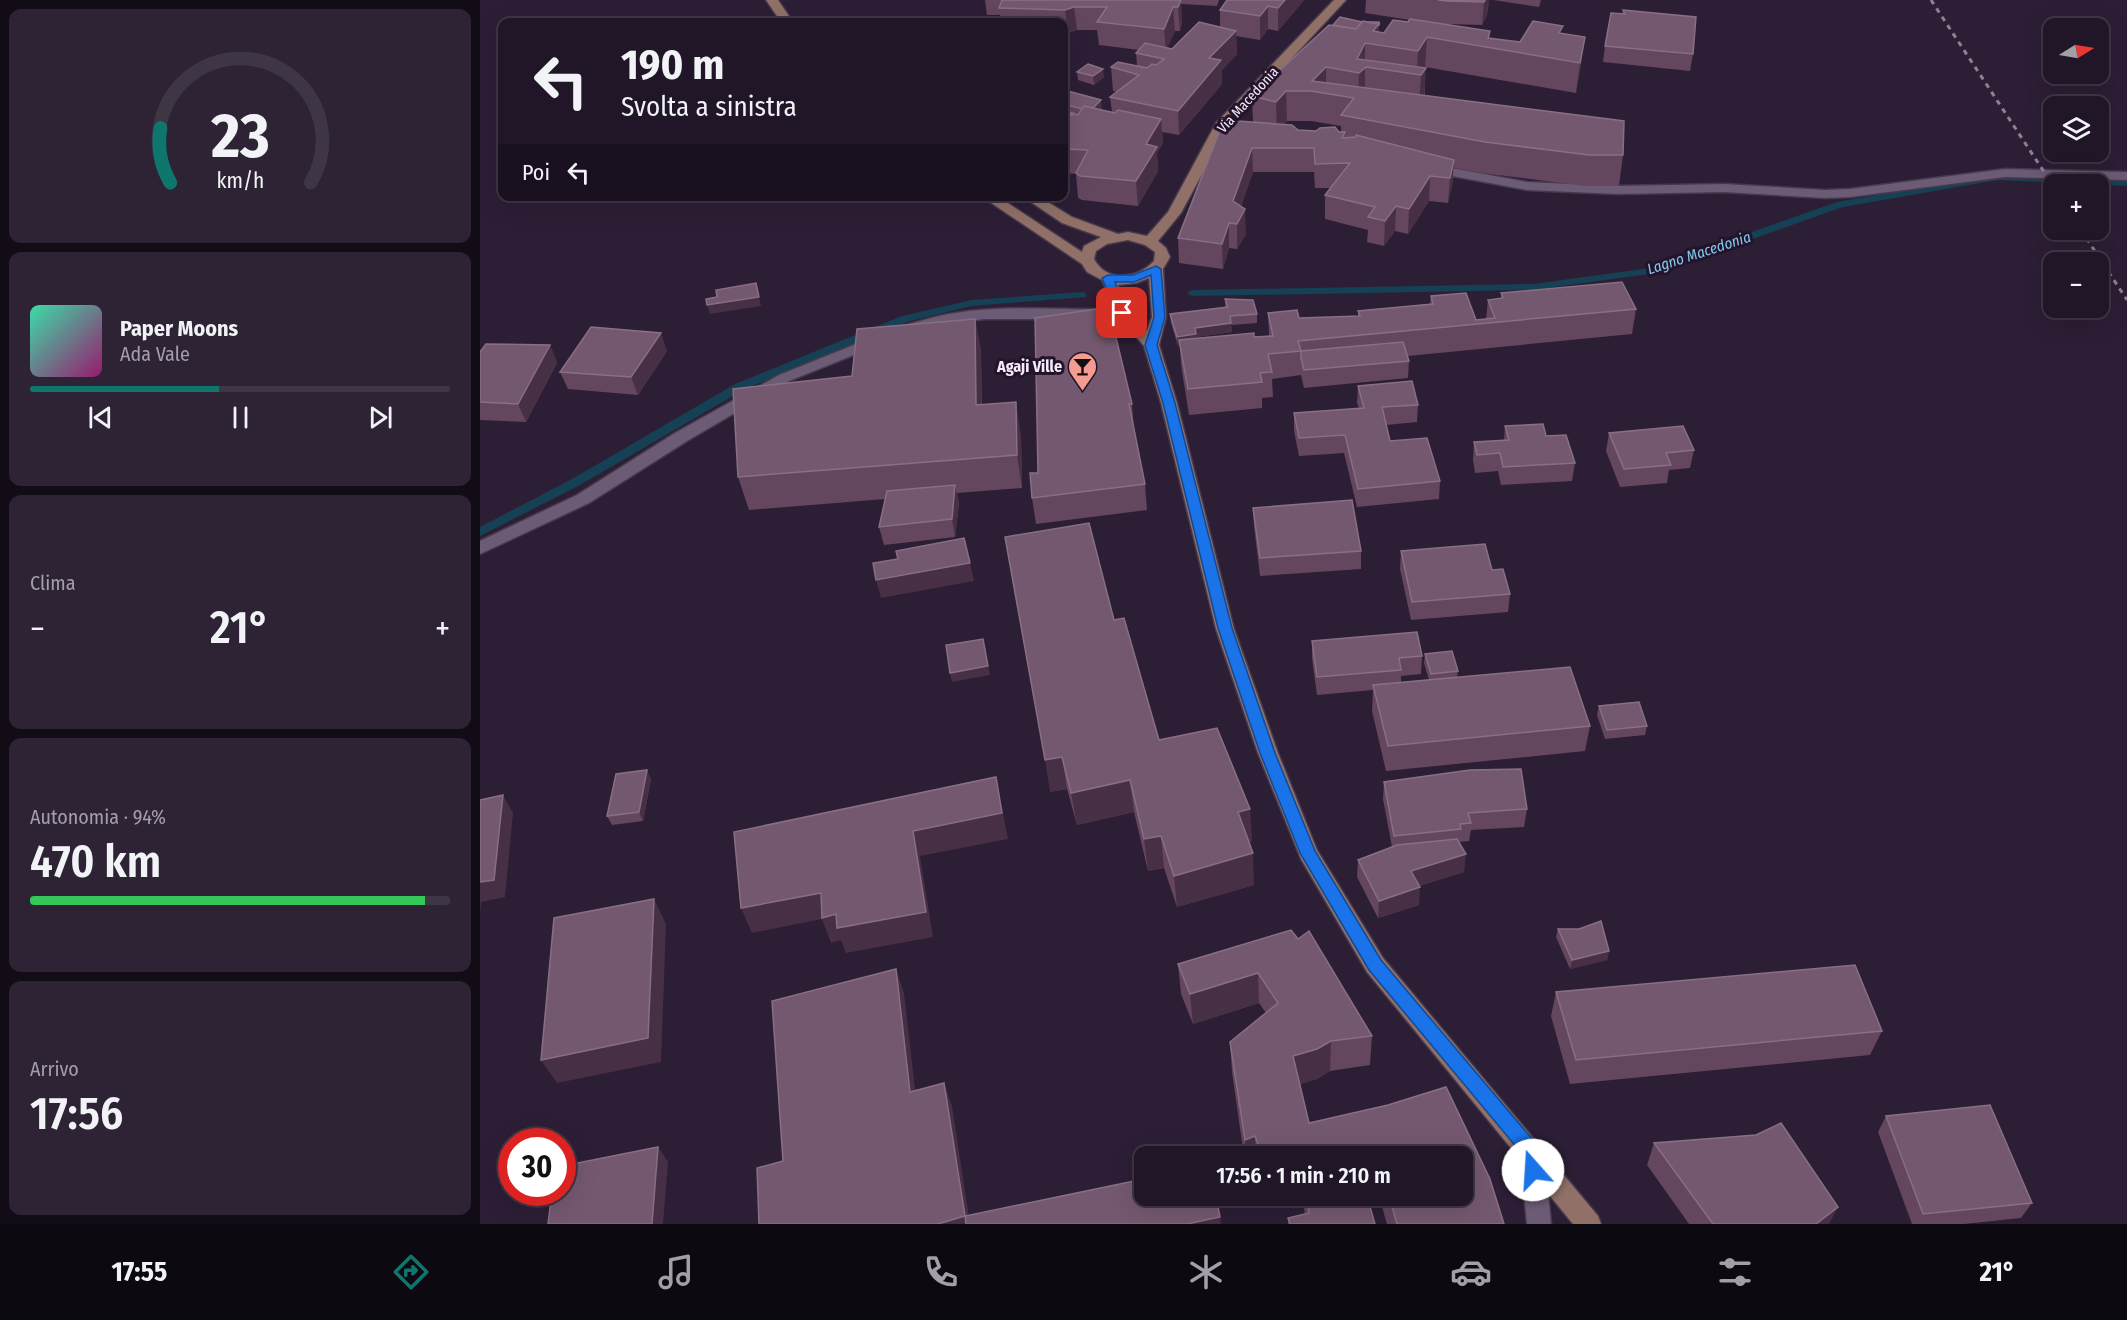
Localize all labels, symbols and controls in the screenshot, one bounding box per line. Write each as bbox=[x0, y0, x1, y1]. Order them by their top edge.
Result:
north arrow bbox=[2043, 18, 2109, 84]
map controls bbox=[2043, 18, 2109, 318]
text: 190 m bbox=[621, 40, 724, 90]
icon: left bbox=[522, 42, 600, 120]
street label: Via Macedonia bbox=[1214, 63, 1282, 136]
text: Svolta a sinistra bbox=[621, 91, 797, 123]
button: layers bbox=[2043, 96, 2109, 162]
text: 23 bbox=[210, 99, 269, 174]
icon: left bbox=[562, 156, 595, 189]
text: Poi bbox=[522, 159, 550, 186]
text: km/h bbox=[216, 168, 264, 194]
button: + bbox=[2043, 174, 2109, 240]
water label: Lagno Macedonia bbox=[1645, 228, 1753, 278]
button: − bbox=[2043, 252, 2109, 318]
pin bbox=[1096, 287, 1147, 338]
icon: arrive bbox=[1105, 296, 1138, 329]
text: Paper Moons bbox=[120, 315, 238, 342]
text: Ada Vale bbox=[120, 342, 190, 366]
bar icon: Agaji Ville bbox=[1067, 350, 1099, 392]
place label: Agaji Ville bbox=[996, 357, 1062, 376]
icon: previous bbox=[84, 401, 117, 434]
icon: pause bbox=[224, 401, 257, 434]
icon: next bbox=[364, 401, 397, 434]
text: Clima bbox=[30, 571, 75, 595]
text: 21° bbox=[210, 601, 270, 655]
text: − bbox=[30, 609, 45, 649]
text: + bbox=[435, 609, 450, 649]
text: Autonomia · 94% bbox=[30, 805, 166, 829]
text: 470 km bbox=[30, 835, 161, 889]
text: Arrivo bbox=[30, 1057, 79, 1081]
text: 17:56 bbox=[30, 1087, 123, 1141]
speed limit sign: 30 bbox=[498, 1128, 576, 1206]
position arrow bbox=[1501, 1138, 1565, 1202]
text: 17:56 · 1 min · 210 m bbox=[1216, 1162, 1391, 1189]
icon: directions bbox=[390, 1251, 432, 1293]
icon: music bbox=[655, 1251, 697, 1293]
icon: phone bbox=[920, 1251, 962, 1293]
icon: climate bbox=[1185, 1251, 1227, 1293]
icon: car bbox=[1450, 1251, 1492, 1293]
icon: filters bbox=[1714, 1251, 1756, 1293]
text: 17:55 bbox=[111, 1256, 167, 1288]
text: 21° bbox=[1979, 1256, 2015, 1288]

